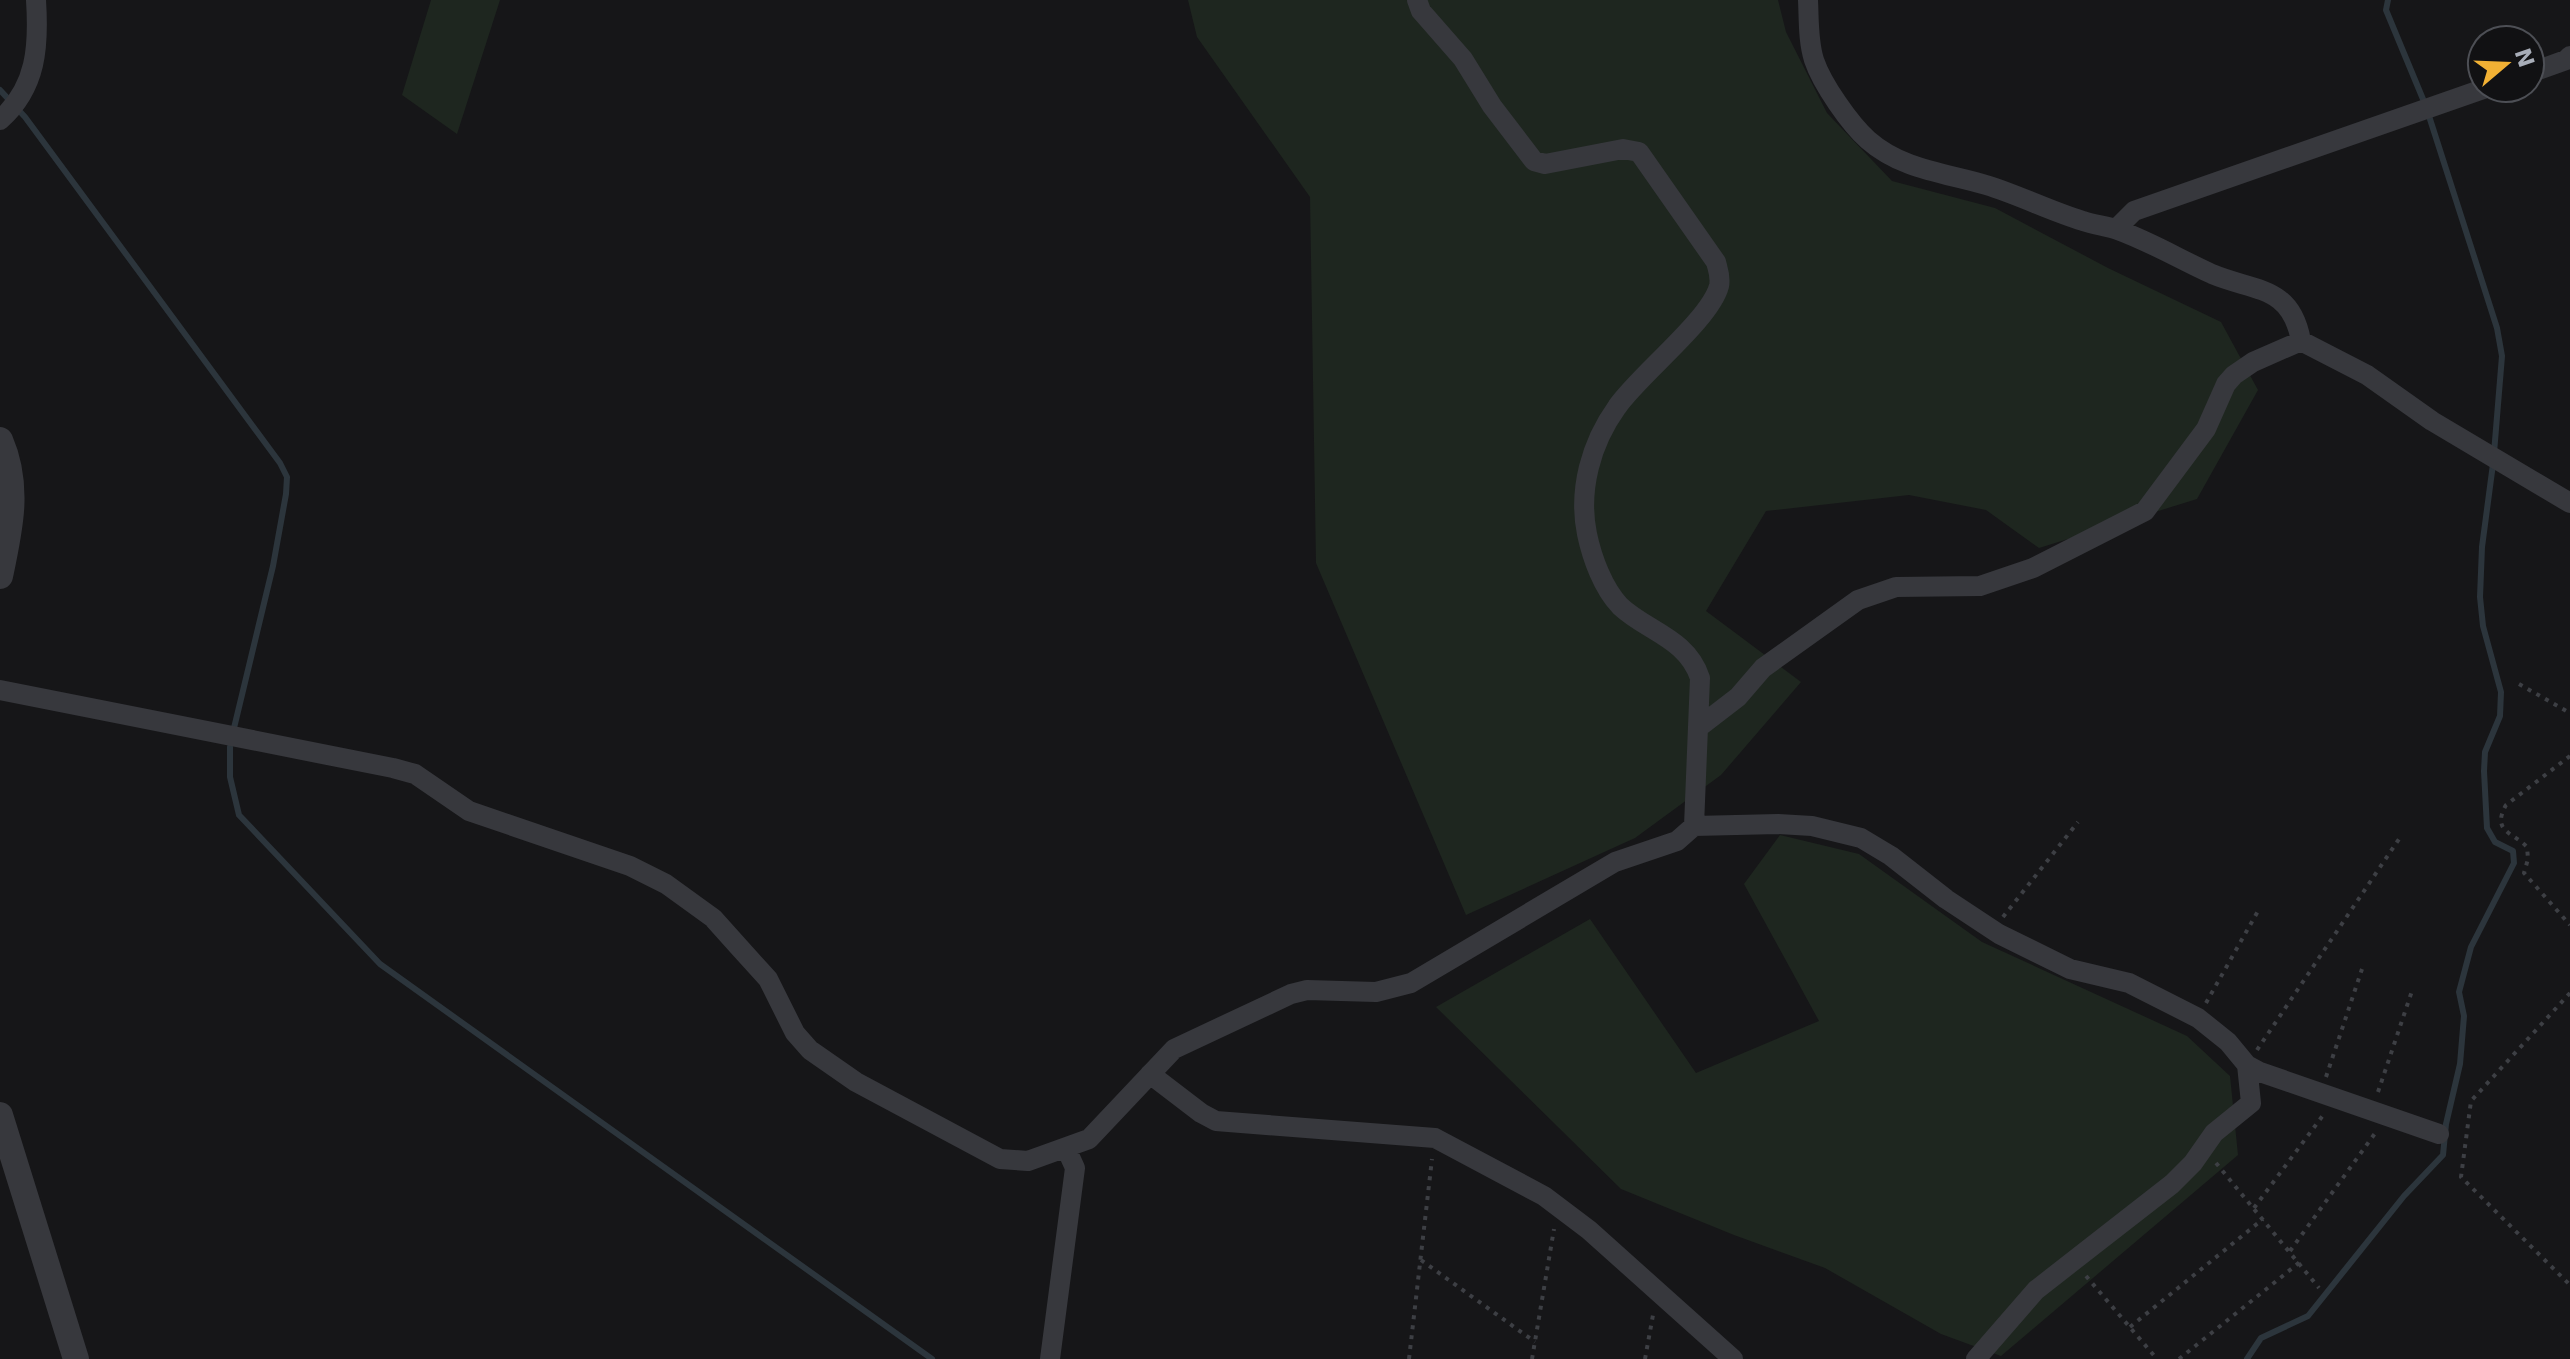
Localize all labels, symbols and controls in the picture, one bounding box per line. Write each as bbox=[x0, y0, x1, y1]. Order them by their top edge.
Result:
north arrow bbox=[2466, 24, 2546, 104]
text: N bbox=[2510, 45, 2539, 70]

